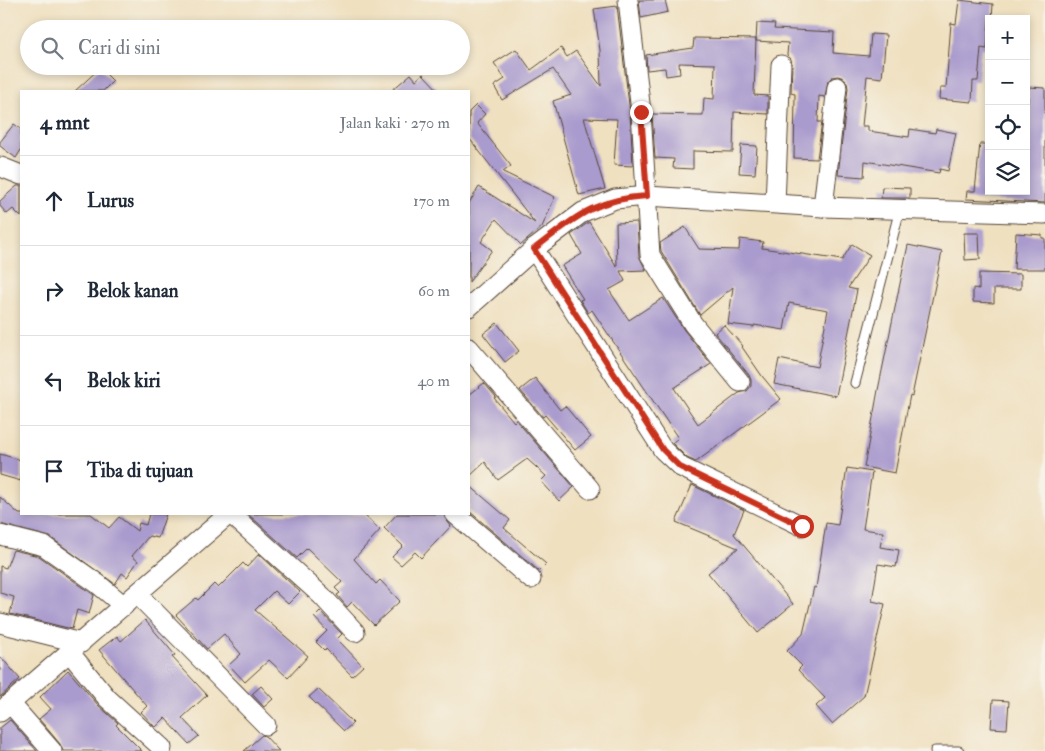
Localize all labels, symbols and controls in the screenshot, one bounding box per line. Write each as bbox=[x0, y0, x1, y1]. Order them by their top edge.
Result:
map controls bbox=[985, 15, 1030, 195]
button: + bbox=[985, 15, 1030, 60]
search box bbox=[20, 20, 470, 75]
icon: search bbox=[38, 34, 66, 62]
text: Cari di sini bbox=[78, 36, 161, 60]
button: − bbox=[985, 60, 1030, 105]
route end bbox=[630, 101, 653, 124]
button: locate bbox=[985, 105, 1030, 150]
text: 4 mnt bbox=[40, 109, 90, 136]
text: Jalan kaki · 270 m bbox=[340, 113, 450, 133]
button: layers bbox=[985, 150, 1030, 195]
icon: ahead bbox=[40, 187, 68, 215]
text: Lurus bbox=[87, 189, 134, 213]
text: 170 m bbox=[413, 191, 450, 211]
icon: right bbox=[40, 277, 68, 305]
text: Belok kanan bbox=[87, 279, 178, 303]
text: 60 m bbox=[418, 281, 450, 301]
icon: left bbox=[40, 367, 68, 395]
text: Belok kiri bbox=[87, 369, 161, 393]
text: 40 m bbox=[417, 371, 450, 391]
icon: arrive bbox=[40, 457, 68, 485]
text: Tiba di tujuan bbox=[87, 459, 193, 483]
route start bbox=[791, 515, 814, 538]

